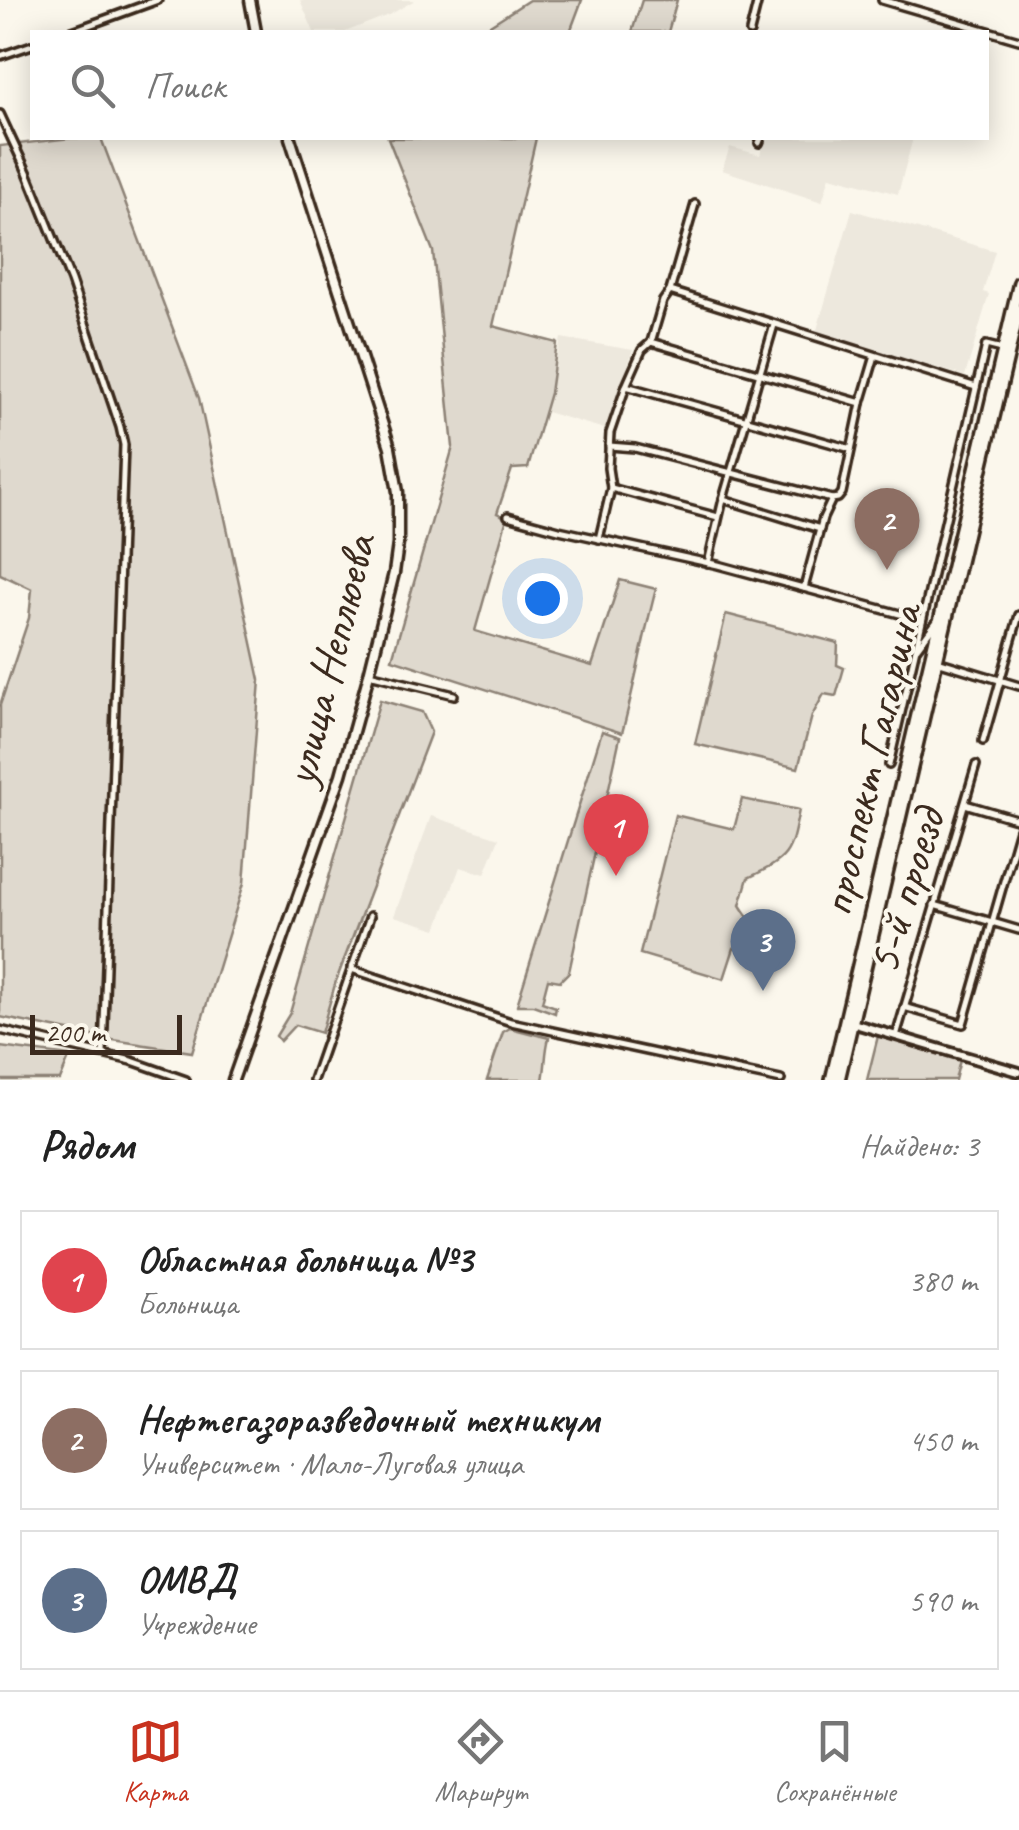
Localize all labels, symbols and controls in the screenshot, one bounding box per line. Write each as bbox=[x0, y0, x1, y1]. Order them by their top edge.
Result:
search box bbox=[30, 30, 989, 140]
icon: search bbox=[65, 58, 120, 113]
text: Поиск bbox=[145, 62, 225, 109]
pin: 2 bbox=[854, 488, 920, 570]
street label: улица Неплюева bbox=[268, 526, 390, 794]
your location bbox=[517, 573, 568, 624]
street label: проспект Гагарина bbox=[805, 595, 936, 921]
pin: 1 bbox=[584, 794, 648, 876]
street label: 5-й проезд bbox=[852, 798, 960, 980]
pin: 3 bbox=[730, 908, 796, 991]
scale bar bbox=[30, 1010, 182, 1054]
text: 200 m bbox=[45, 1015, 105, 1050]
text: Рядом bbox=[40, 1119, 134, 1172]
text: Найдено: 3 bbox=[860, 1125, 979, 1166]
text: Областная больница №3 bbox=[137, 1236, 473, 1283]
text: 1 bbox=[67, 1260, 82, 1301]
text: 380 m bbox=[908, 1260, 977, 1301]
text: Больница bbox=[137, 1283, 238, 1324]
text: Нефтегазоразведочный техникум bbox=[137, 1396, 599, 1443]
text: 2 bbox=[67, 1420, 82, 1461]
text: 450 m bbox=[908, 1420, 977, 1461]
text: Университет · Мало-Луговая улица bbox=[137, 1443, 523, 1484]
text: ОМВД bbox=[137, 1556, 237, 1603]
text: 3 bbox=[67, 1580, 82, 1621]
text: 590 m bbox=[908, 1580, 977, 1621]
text: Учреждение bbox=[137, 1603, 256, 1644]
tab: Карта bbox=[124, 1714, 188, 1809]
tab: Маршрут bbox=[435, 1714, 527, 1809]
tab: Сохранённые bbox=[774, 1714, 896, 1809]

